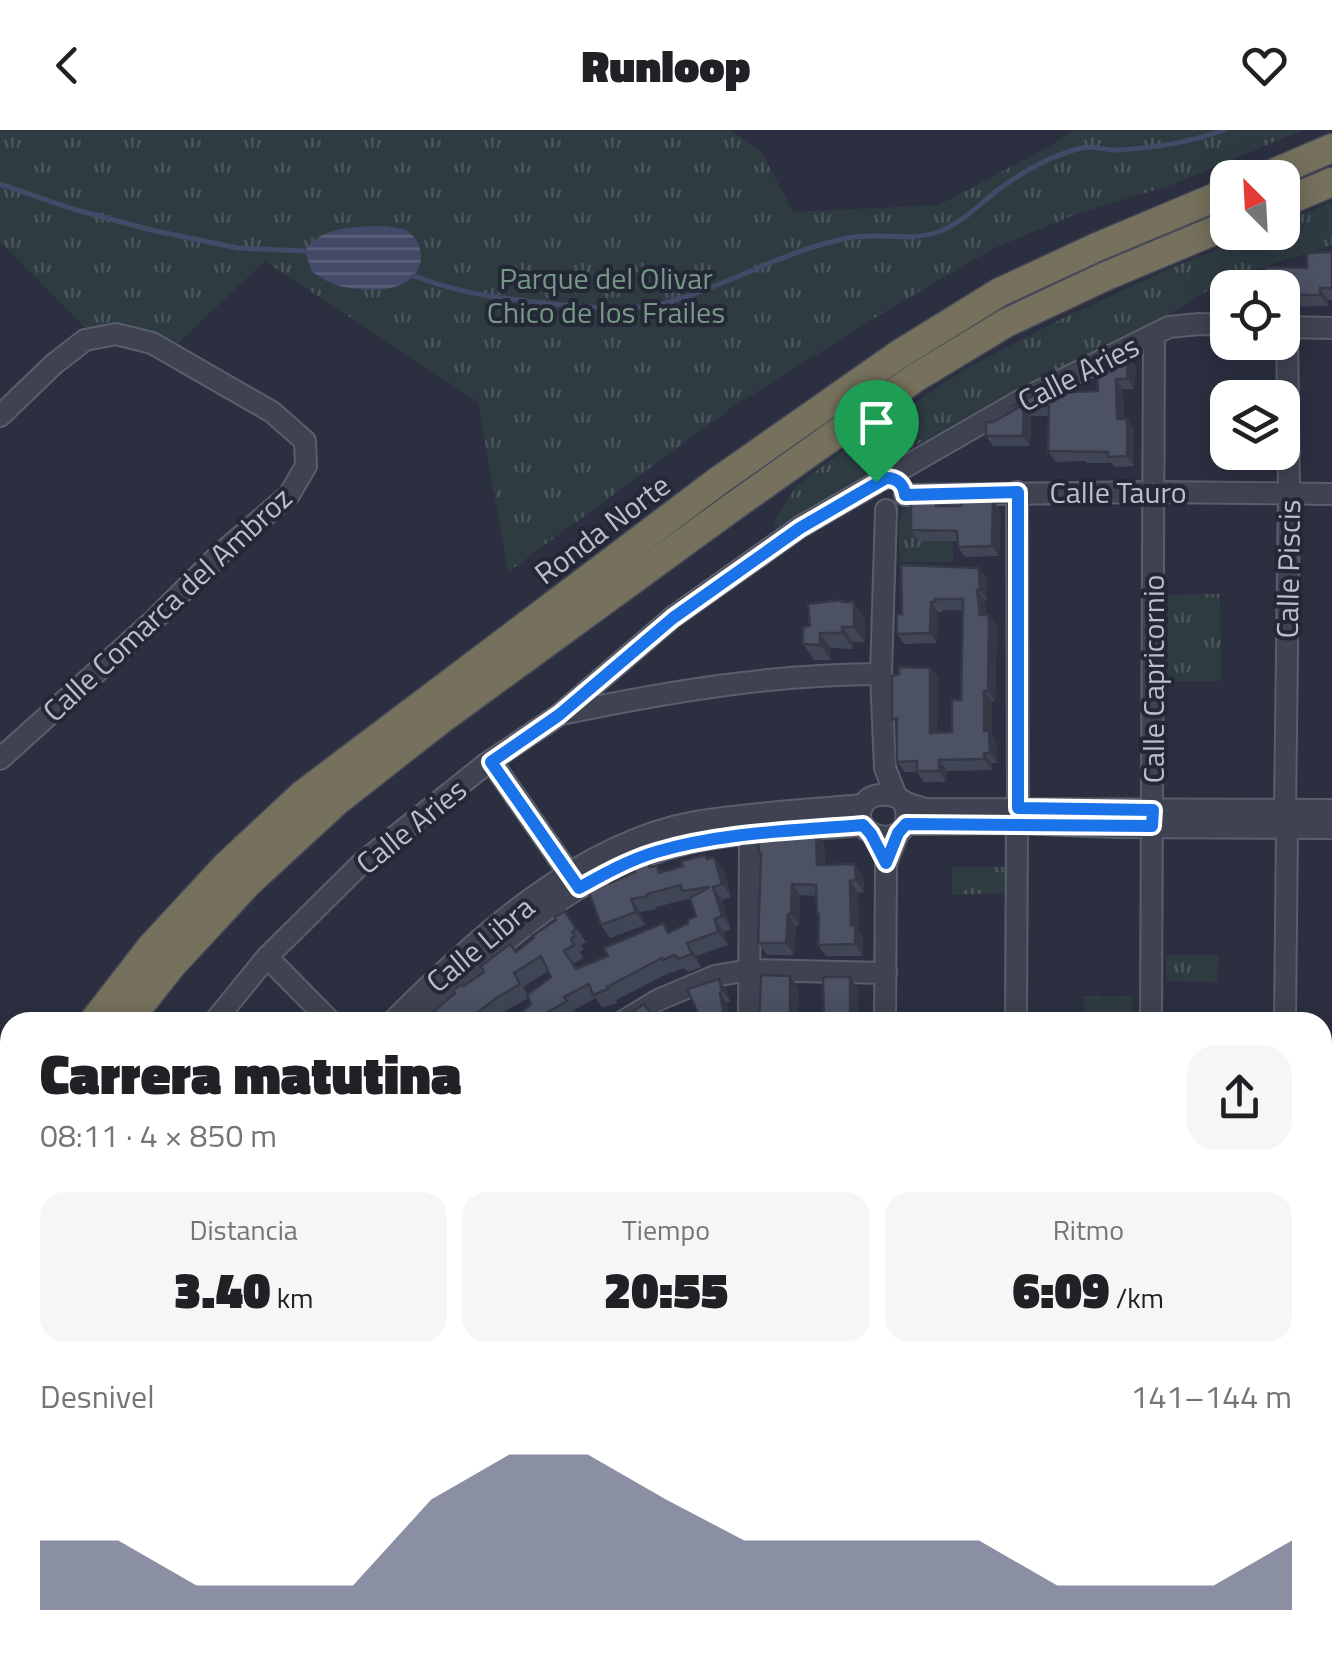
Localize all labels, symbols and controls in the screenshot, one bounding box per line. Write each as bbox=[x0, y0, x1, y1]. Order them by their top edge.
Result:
text: Runloop bbox=[582, 31, 750, 99]
icon: back bbox=[40, 38, 95, 93]
icon: heart bbox=[1237, 38, 1292, 93]
north arrow bbox=[1210, 160, 1300, 250]
map controls bbox=[1210, 160, 1300, 470]
park label: Parque del Olivar Chico de los Frailes bbox=[487, 255, 725, 335]
button: locate bbox=[1210, 270, 1300, 360]
street label: Calle Aries bbox=[1009, 323, 1147, 423]
pin bbox=[834, 380, 919, 483]
button: layers bbox=[1210, 380, 1300, 470]
icon: arrive bbox=[849, 395, 904, 450]
street label: Ronda Norte bbox=[524, 463, 680, 595]
street label: Calle Tauro bbox=[1050, 469, 1186, 515]
street label: Calle Comarca del Ambroz bbox=[32, 476, 302, 732]
street label: Calle Piscis bbox=[1264, 499, 1312, 639]
street label: Calle Capricornio bbox=[1130, 575, 1176, 783]
street label: Calle Aries bbox=[346, 767, 476, 885]
street label: Calle Libra bbox=[416, 885, 544, 1003]
text: Carrera matutina bbox=[40, 1032, 462, 1115]
button: share bbox=[1187, 1045, 1292, 1150]
text: 08:11 · 4 × 850 m bbox=[40, 1111, 277, 1159]
text: Distancia bbox=[189, 1208, 298, 1251]
text: Tiempo bbox=[622, 1208, 710, 1251]
text: Ritmo bbox=[1053, 1208, 1124, 1251]
text: 3.40 bbox=[174, 1251, 270, 1327]
text: 20:55 bbox=[604, 1251, 728, 1327]
text: 6:09 bbox=[1013, 1251, 1110, 1327]
text: km bbox=[270, 1276, 313, 1319]
text: /km bbox=[1110, 1276, 1164, 1319]
text: Desnivel bbox=[40, 1372, 155, 1420]
text: 141–144 m bbox=[1130, 1372, 1292, 1420]

